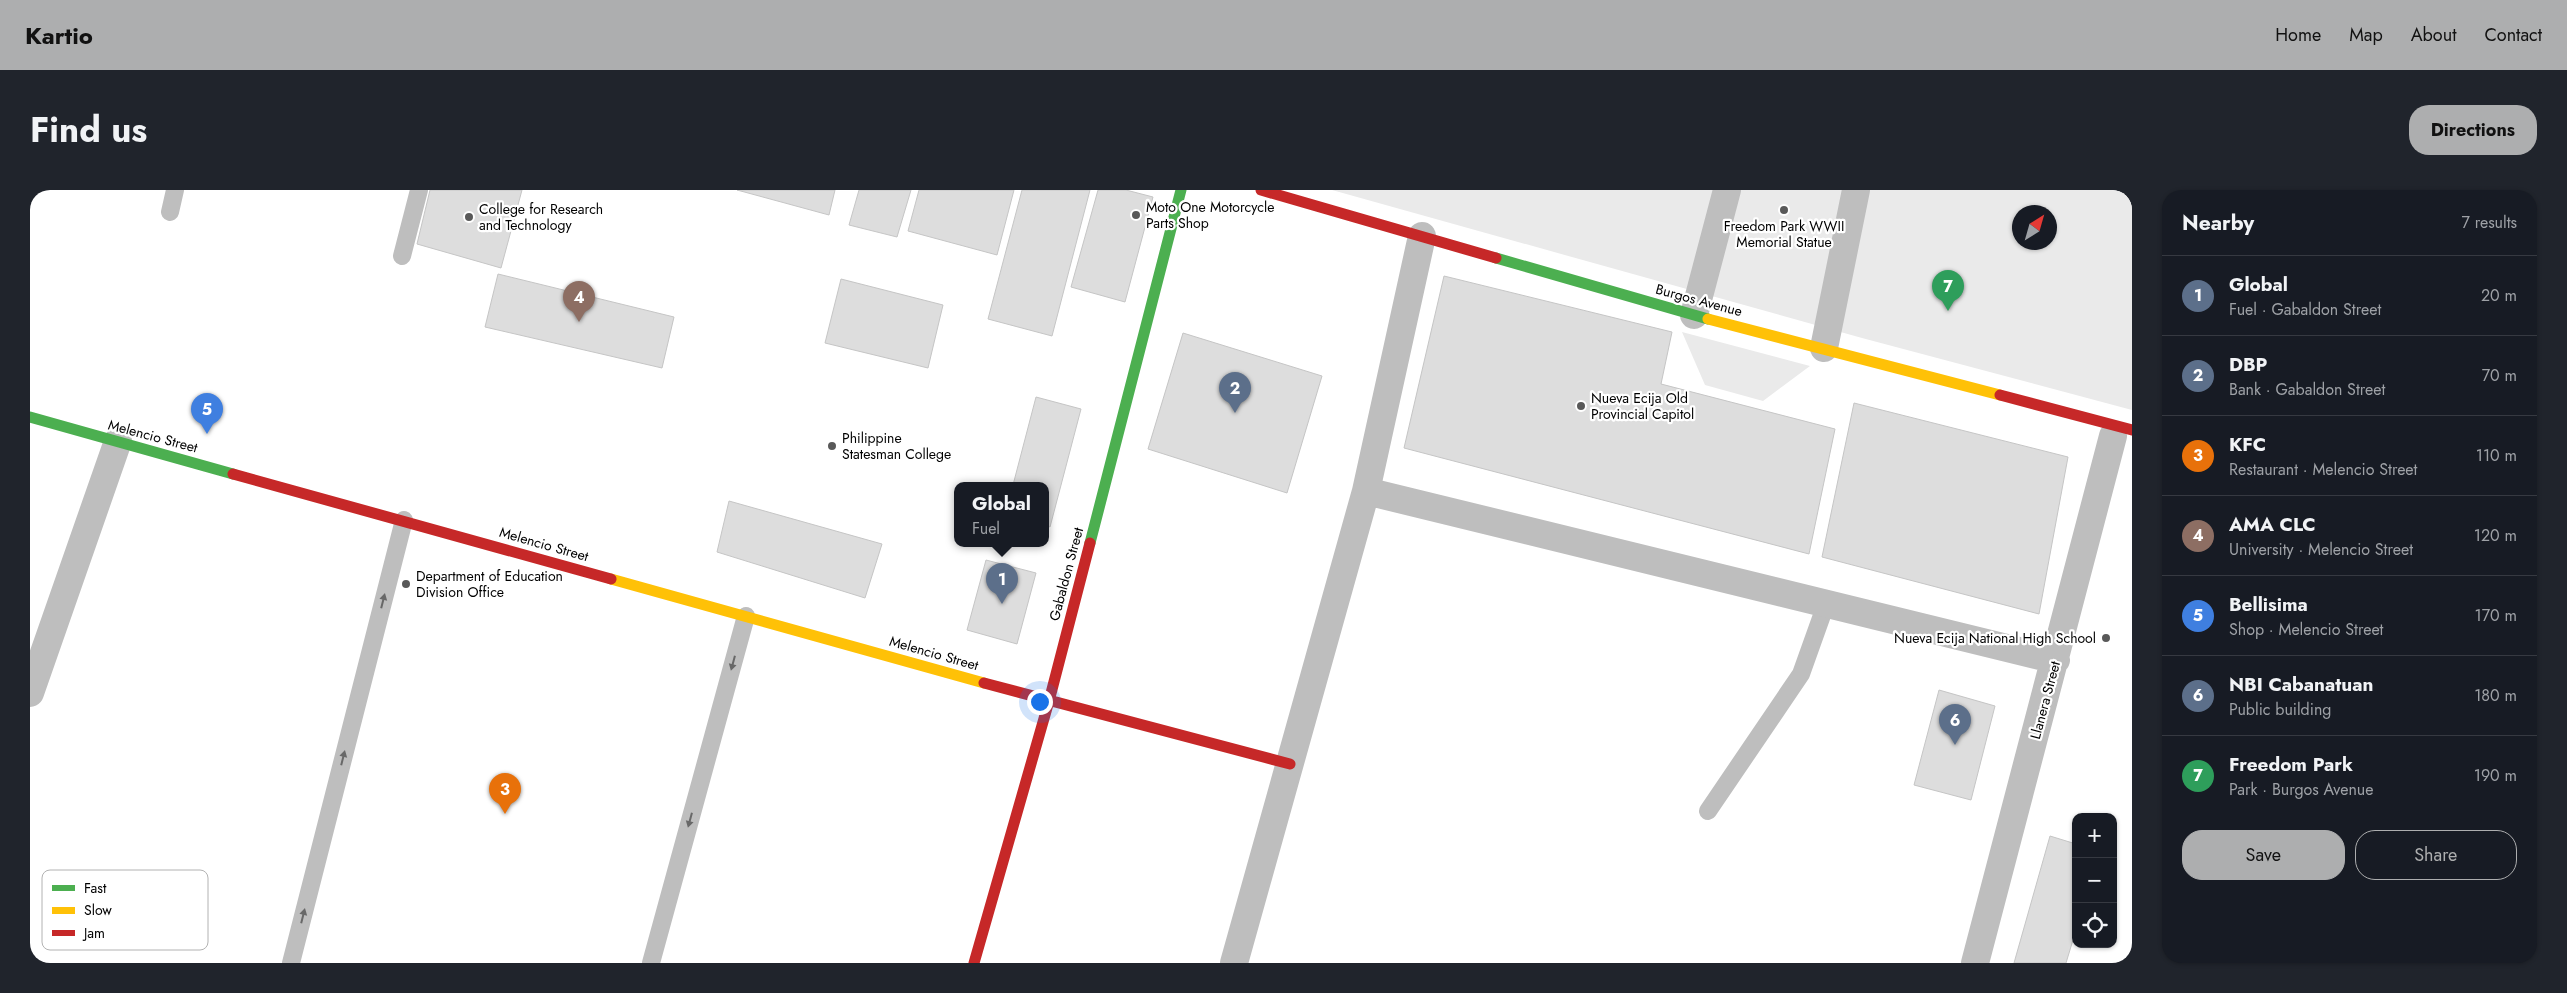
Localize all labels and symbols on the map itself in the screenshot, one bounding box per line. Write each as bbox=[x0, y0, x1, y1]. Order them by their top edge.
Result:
place label: Moto One Motorcycle Parts Shop bbox=[1146, 197, 1274, 233]
place label: College for Research and Technology bbox=[479, 199, 603, 235]
marker: Freedom Park WWII Memorial Statue bbox=[1778, 204, 1790, 216]
north arrow bbox=[2012, 205, 2057, 250]
marker: Moto One Motorcycle Parts Shop bbox=[1130, 209, 1142, 221]
marker: College for Research and Technology bbox=[463, 211, 475, 223]
place label: Freedom Park WWII Memorial Statue bbox=[1724, 216, 1844, 252]
pin: 7 bbox=[1932, 270, 1964, 311]
street label: Burgos Avenue bbox=[1654, 279, 1744, 321]
pin: 4 bbox=[563, 281, 595, 322]
pin: 2 bbox=[1219, 372, 1251, 413]
place label: Nueva Ecija Old Provincial Capitol bbox=[1591, 388, 1694, 424]
pin: 5 bbox=[191, 393, 223, 434]
marker: Nueva Ecija Old Provincial Capitol bbox=[1575, 400, 1587, 412]
street label: Melencio Street bbox=[106, 414, 201, 458]
place label: Philippine Statesman College bbox=[842, 428, 951, 464]
marker: Philippine Statesman College bbox=[826, 440, 838, 452]
street label: Melencio Street bbox=[497, 522, 592, 566]
street label: Gabaldon Street bbox=[1044, 524, 1088, 623]
pin: 1 bbox=[986, 563, 1018, 604]
place label: Department of Education Division Office bbox=[416, 566, 563, 602]
marker: Department of Education Division Office bbox=[400, 578, 412, 590]
one-way arrow bbox=[379, 593, 387, 608]
place label: Nueva Ecija National High School bbox=[1894, 628, 2096, 648]
street label: Melencio Street bbox=[887, 631, 982, 675]
marker: Nueva Ecija National High School bbox=[2100, 632, 2112, 644]
one-way arrow bbox=[729, 655, 737, 670]
street label: Llanera Street bbox=[2025, 658, 2065, 741]
your location bbox=[1027, 689, 1053, 715]
pin: 6 bbox=[1939, 704, 1971, 745]
one-way arrow bbox=[339, 751, 347, 766]
pin: 3 bbox=[489, 773, 521, 814]
one-way arrow bbox=[686, 812, 694, 827]
legend bbox=[42, 870, 208, 950]
text: Fast bbox=[84, 878, 107, 898]
text: Slow bbox=[84, 900, 112, 920]
one-way arrow bbox=[299, 908, 307, 923]
text: Jam bbox=[82, 923, 105, 943]

